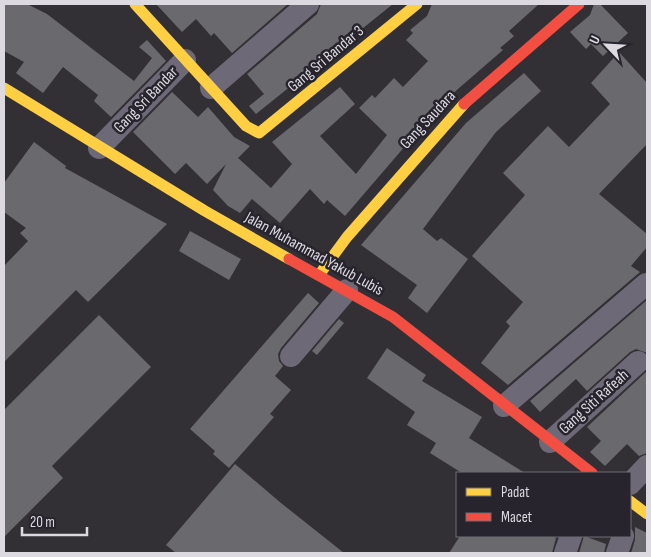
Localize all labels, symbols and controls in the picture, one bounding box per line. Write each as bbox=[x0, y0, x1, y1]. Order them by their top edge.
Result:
north arrow bbox=[581, 20, 631, 70]
street label: Gang Sri Bandar 3 bbox=[284, 22, 368, 96]
text: U bbox=[585, 33, 604, 47]
street label: Gang Sri Bandar bbox=[110, 63, 182, 137]
street label: Gang Saudara bbox=[396, 87, 460, 153]
street label: Jalan Muhammad Yakub Lubis bbox=[241, 208, 387, 300]
street label: Gang Siti Rafeah bbox=[555, 366, 633, 438]
legend bbox=[456, 472, 631, 537]
text: Padat bbox=[501, 483, 530, 502]
scale bar bbox=[22, 504, 88, 536]
text: Macet bbox=[501, 508, 533, 527]
text: 20 m bbox=[30, 513, 55, 532]

